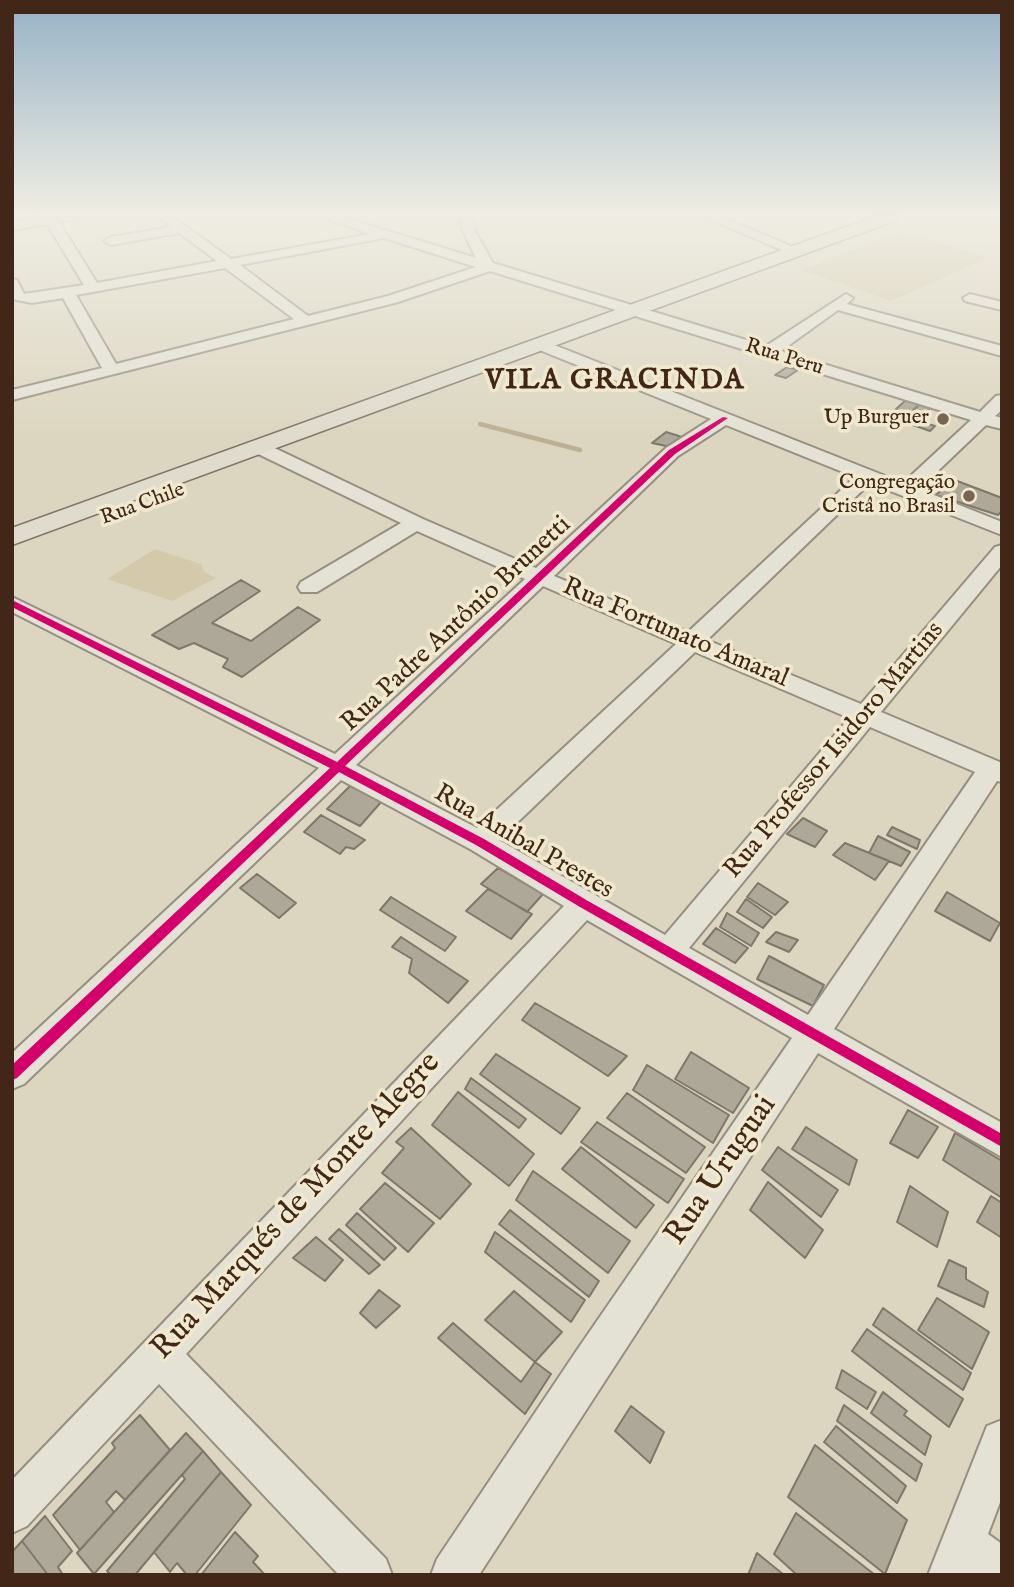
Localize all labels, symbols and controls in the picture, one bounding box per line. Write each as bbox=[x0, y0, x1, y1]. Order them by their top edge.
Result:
street label: Rua Peru bbox=[742, 334, 826, 382]
district label: VILA GRACINDA bbox=[487, 365, 743, 399]
place label: Up Burguer bbox=[824, 406, 929, 432]
marker: Up Burguer bbox=[935, 411, 951, 427]
place label: Congregação Cristâ no Brasil bbox=[822, 471, 955, 521]
street label: Rua Chile bbox=[98, 478, 188, 532]
marker: Congregação Cristâ no Brasil bbox=[961, 488, 977, 504]
street label: Rua Padre Antônio Brunetti bbox=[336, 510, 578, 740]
street label: Rua Fortunato Amaral bbox=[557, 572, 793, 696]
street label: Rua Professor Isidoro Martins bbox=[718, 616, 952, 886]
street label: Rua Anibal Prestes bbox=[428, 779, 618, 907]
street label: Rua Marqués de Monte Alegre bbox=[144, 1045, 450, 1369]
street label: Rua Uruguai bbox=[658, 1089, 786, 1253]

